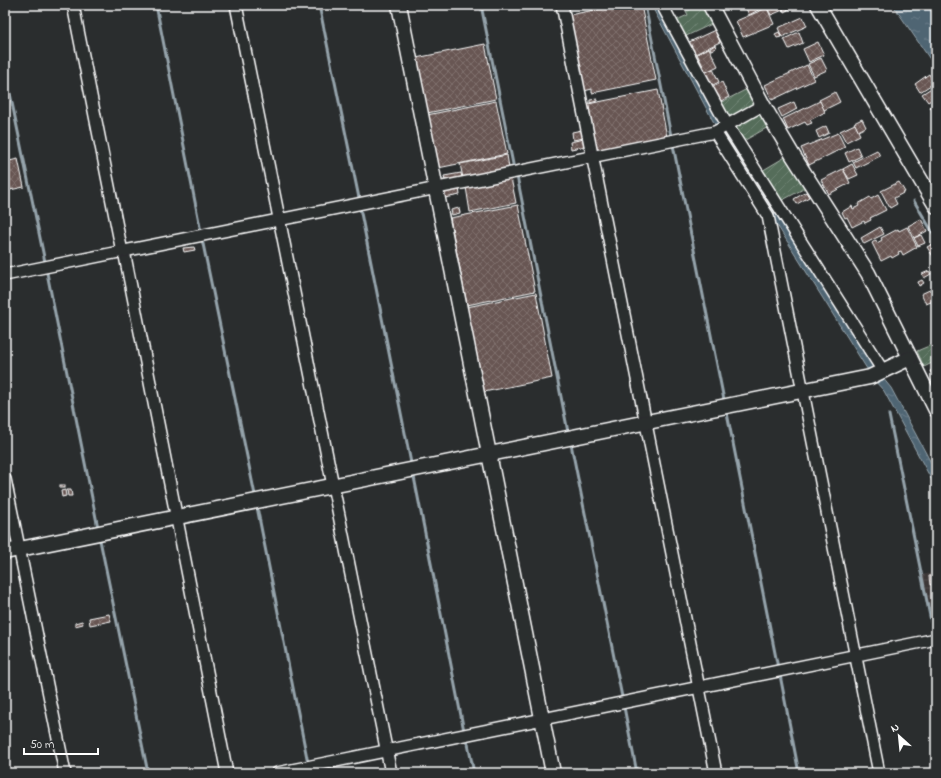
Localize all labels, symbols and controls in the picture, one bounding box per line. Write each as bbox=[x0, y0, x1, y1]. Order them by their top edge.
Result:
north arrow bbox=[879, 716, 919, 756]
text: N bbox=[888, 719, 902, 737]
scale bar bbox=[24, 730, 98, 756]
text: 50 m bbox=[30, 736, 54, 754]

